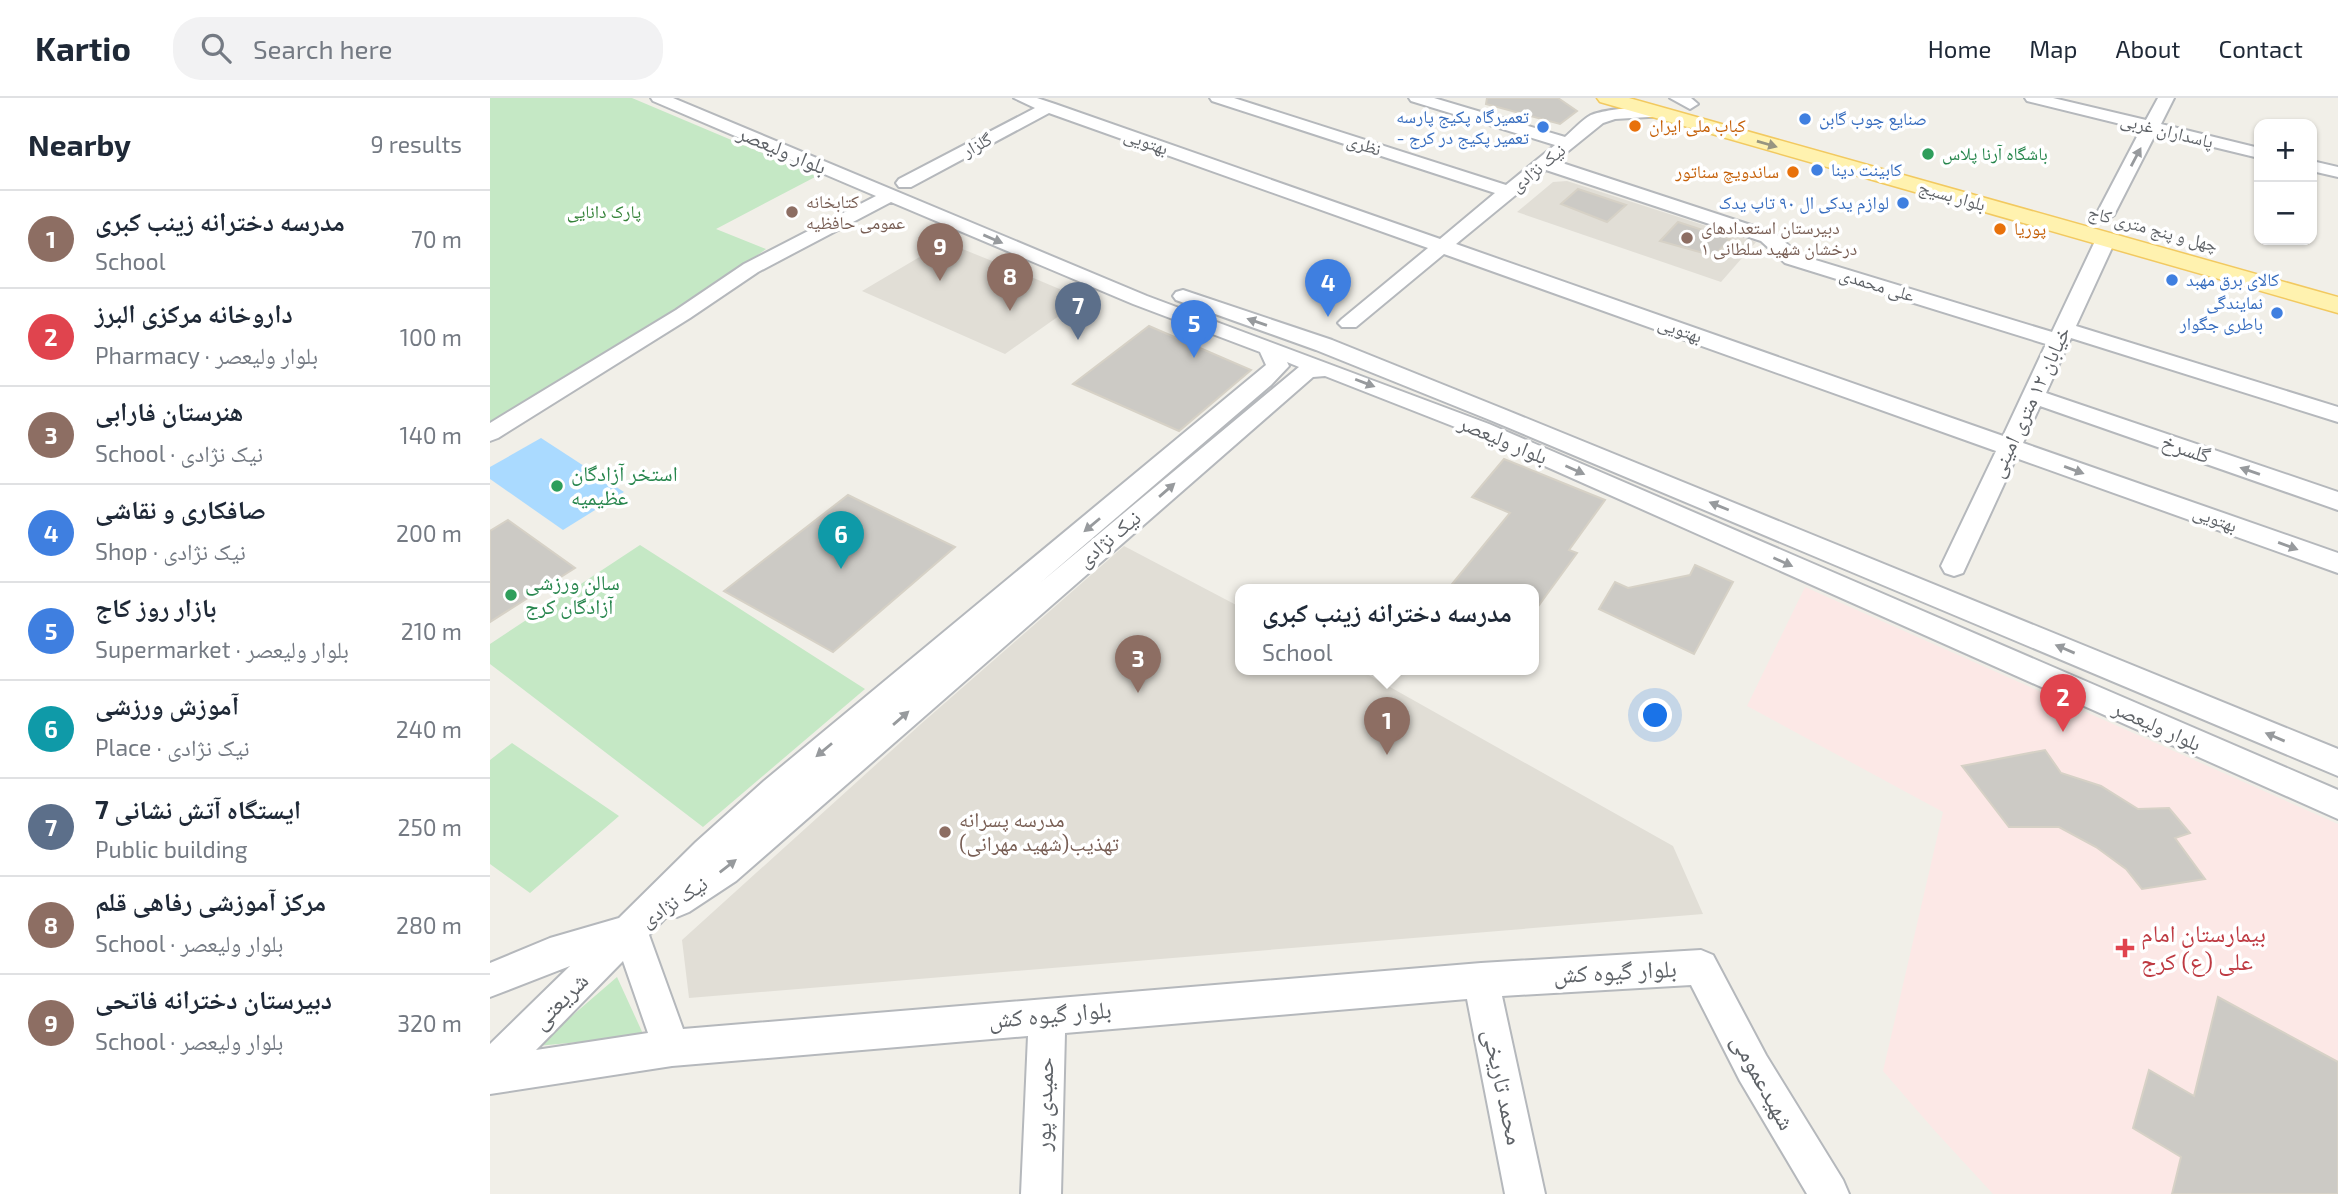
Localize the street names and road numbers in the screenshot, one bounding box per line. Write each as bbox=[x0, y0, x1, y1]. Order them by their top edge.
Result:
street label: پاسداران غربی bbox=[2118, 108, 2216, 153]
street label: بلوار ولیعصر bbox=[733, 118, 831, 179]
street label: بهتویی bbox=[1121, 123, 1171, 160]
street label: گلزار bbox=[957, 127, 996, 161]
street label: نظری bbox=[1344, 128, 1384, 161]
street label: نیک نژادی bbox=[1505, 138, 1570, 197]
street label: بلوار بسیج bbox=[1916, 175, 1988, 217]
street label: چهل و پنج متری کاج bbox=[2085, 200, 2221, 258]
street label: علی محمدی bbox=[1837, 262, 1917, 307]
street label: بهتویی bbox=[1655, 311, 1705, 348]
street label: خیابان ۱۲ متری امینی bbox=[1983, 322, 2076, 482]
street label: بلوار ولیعصر bbox=[1454, 408, 1552, 469]
street label: گلسرخ bbox=[2158, 428, 2214, 469]
street label: بهتویی bbox=[2190, 500, 2240, 537]
street label: نیک نژادی bbox=[1071, 504, 1146, 572]
street label: بلوار ولیعصر bbox=[2108, 694, 2206, 756]
street label: نیک نژادی bbox=[635, 870, 712, 933]
street label: بلوار گیوه کش bbox=[1553, 953, 1677, 989]
street label: شریعتی bbox=[524, 965, 594, 1035]
street label: بلوار گیوه کش bbox=[987, 994, 1113, 1034]
street label: محمد تاریخی bbox=[1477, 1026, 1531, 1148]
street label: شهیدعمومی bbox=[1725, 1028, 1803, 1135]
street label: حمیدی پور bbox=[1026, 1056, 1060, 1153]

